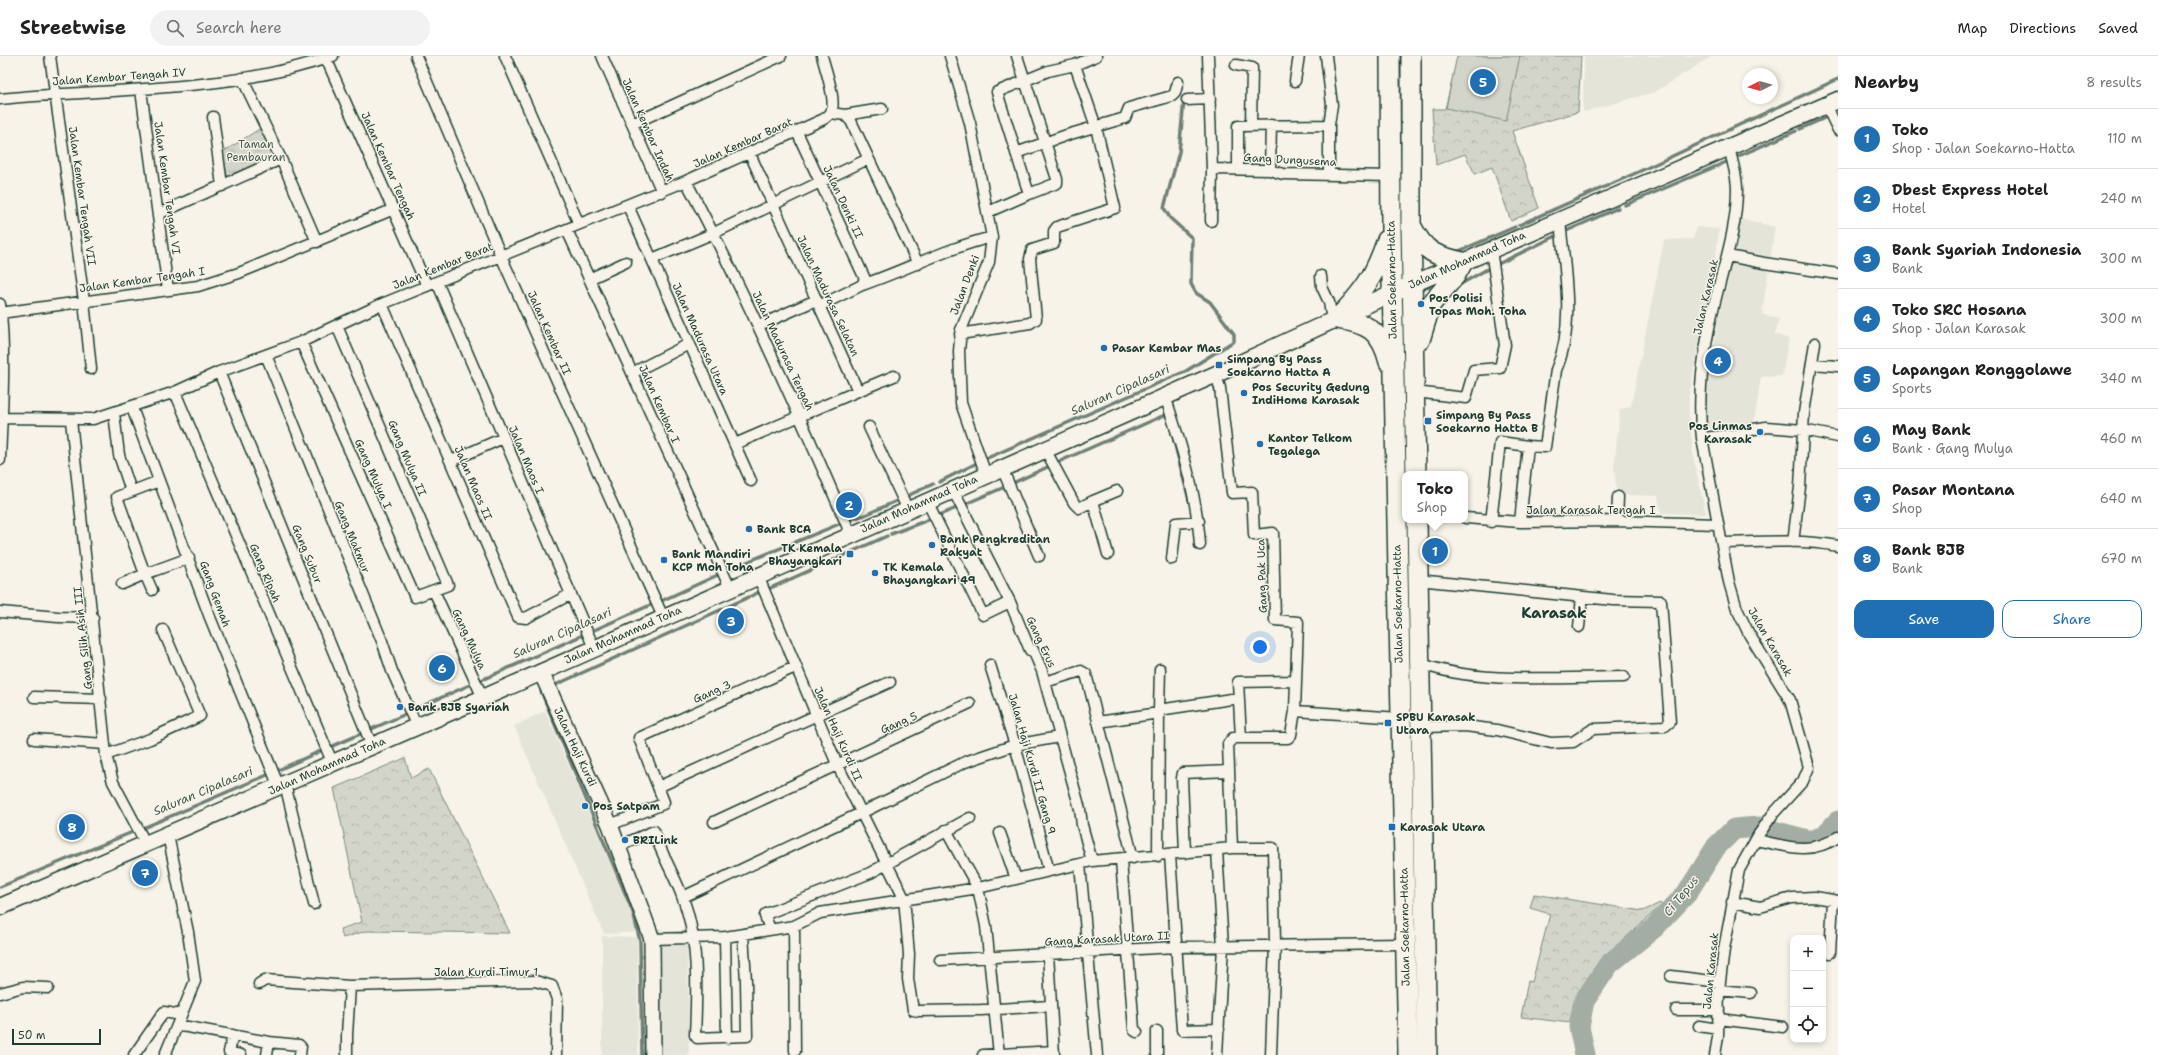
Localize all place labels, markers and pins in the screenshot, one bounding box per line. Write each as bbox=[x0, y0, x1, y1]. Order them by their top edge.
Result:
pin: 5 bbox=[1470, 67, 1496, 97]
place label: Pos Polisi Topas Moh. Toha bbox=[1429, 291, 1527, 319]
marker: Pos Polisi Topas Moh. Toha bbox=[1416, 299, 1426, 309]
place label: Pasar Kembar Mas bbox=[1112, 341, 1222, 356]
marker: Pasar Kembar Mas bbox=[1099, 343, 1109, 353]
pin: 4 bbox=[1705, 346, 1731, 376]
place label: Simpang By Pass Soekarno Hatta A bbox=[1227, 352, 1331, 380]
marker: Simpang By Pass Soekarno Hatta A bbox=[1214, 360, 1224, 370]
place label: Pos Security Gedung IndiHome Karasak bbox=[1252, 380, 1370, 408]
marker: Pos Security Gedung IndiHome Karasak bbox=[1239, 388, 1249, 398]
place label: Simpang By Pass Soekarno Hatta B bbox=[1436, 408, 1538, 436]
marker: Simpang By Pass Soekarno Hatta B bbox=[1423, 416, 1433, 426]
place label: Pos Linmas Karasak bbox=[1689, 419, 1752, 447]
marker: Pos Linmas Karasak bbox=[1755, 427, 1765, 437]
place label: Kantor Telkom Tegalega bbox=[1268, 431, 1352, 459]
marker: Kantor Telkom Tegalega bbox=[1255, 439, 1265, 449]
pin: 2 bbox=[836, 490, 862, 520]
place label: Bank BCA bbox=[757, 522, 812, 537]
marker: Bank BCA bbox=[744, 524, 754, 534]
place label: Bank Pengkreditan Rakyat bbox=[940, 532, 1051, 560]
pin: 1 bbox=[1422, 536, 1448, 566]
marker: Bank Pengkreditan Rakyat bbox=[927, 540, 937, 550]
place label: TK Kemala Bhayangkari bbox=[768, 541, 842, 569]
place label: Bank Mandiri KCP Moh Toha bbox=[672, 547, 754, 575]
marker: TK Kemala Bhayangkari bbox=[845, 549, 855, 559]
marker: Bank Mandiri KCP Moh Toha bbox=[659, 555, 669, 565]
place label: TK Kemala Bhayangkari 49 bbox=[883, 560, 976, 588]
marker: TK Kemala Bhayangkari 49 bbox=[870, 568, 880, 578]
pin: 3 bbox=[718, 606, 744, 636]
pin: 6 bbox=[429, 653, 455, 683]
place label: Bank BJB Syariah bbox=[408, 700, 510, 715]
marker: Bank BJB Syariah bbox=[395, 702, 405, 712]
place label: SPBU Karasak Utara bbox=[1396, 710, 1475, 738]
marker: SPBU Karasak Utara bbox=[1383, 718, 1393, 728]
place label: Pos Satpam bbox=[593, 799, 660, 814]
marker: Pos Satpam bbox=[580, 801, 590, 811]
pin: 8 bbox=[59, 812, 85, 842]
place label: Karasak Utara bbox=[1400, 820, 1485, 835]
marker: Karasak Utara bbox=[1387, 822, 1397, 832]
place label: BRILink bbox=[633, 833, 678, 848]
marker: BRILink bbox=[620, 835, 630, 845]
pin: 7 bbox=[132, 858, 158, 888]

